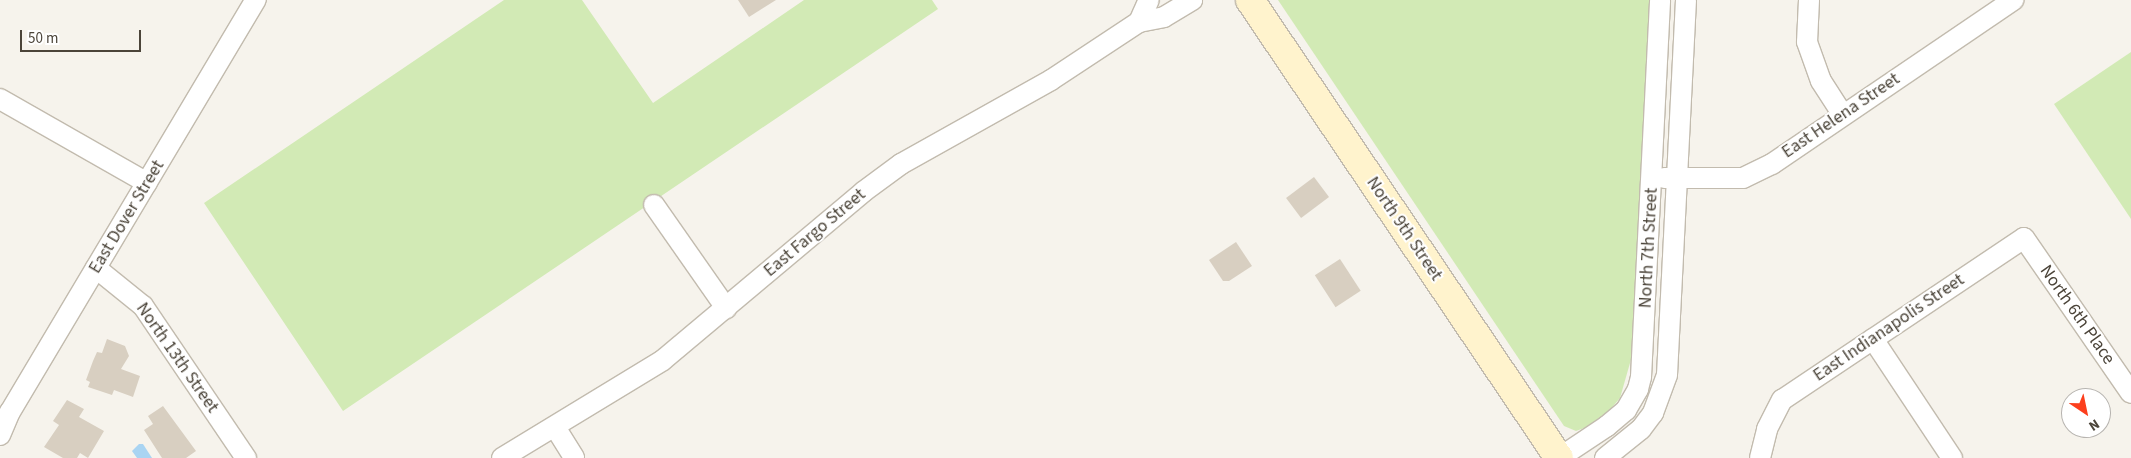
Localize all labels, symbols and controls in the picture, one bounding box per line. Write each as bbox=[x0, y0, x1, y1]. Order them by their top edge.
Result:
scale bar bbox=[22, 20, 144, 52]
text: 50 m bbox=[28, 28, 58, 49]
street label: East Helena Street bbox=[1778, 69, 1904, 163]
street label: East Dover Street bbox=[85, 156, 169, 278]
street label: North 9th Street bbox=[1361, 173, 1447, 285]
street label: East Fargo Street bbox=[760, 184, 870, 282]
street label: North 7th Street bbox=[1635, 187, 1663, 309]
street label: North 6th Place bbox=[2035, 261, 2119, 369]
street label: East Indianapolis Street bbox=[1809, 269, 1969, 387]
street label: North 13th Street bbox=[131, 299, 223, 417]
north arrow bbox=[2061, 388, 2111, 438]
text: N bbox=[2084, 414, 2103, 436]

